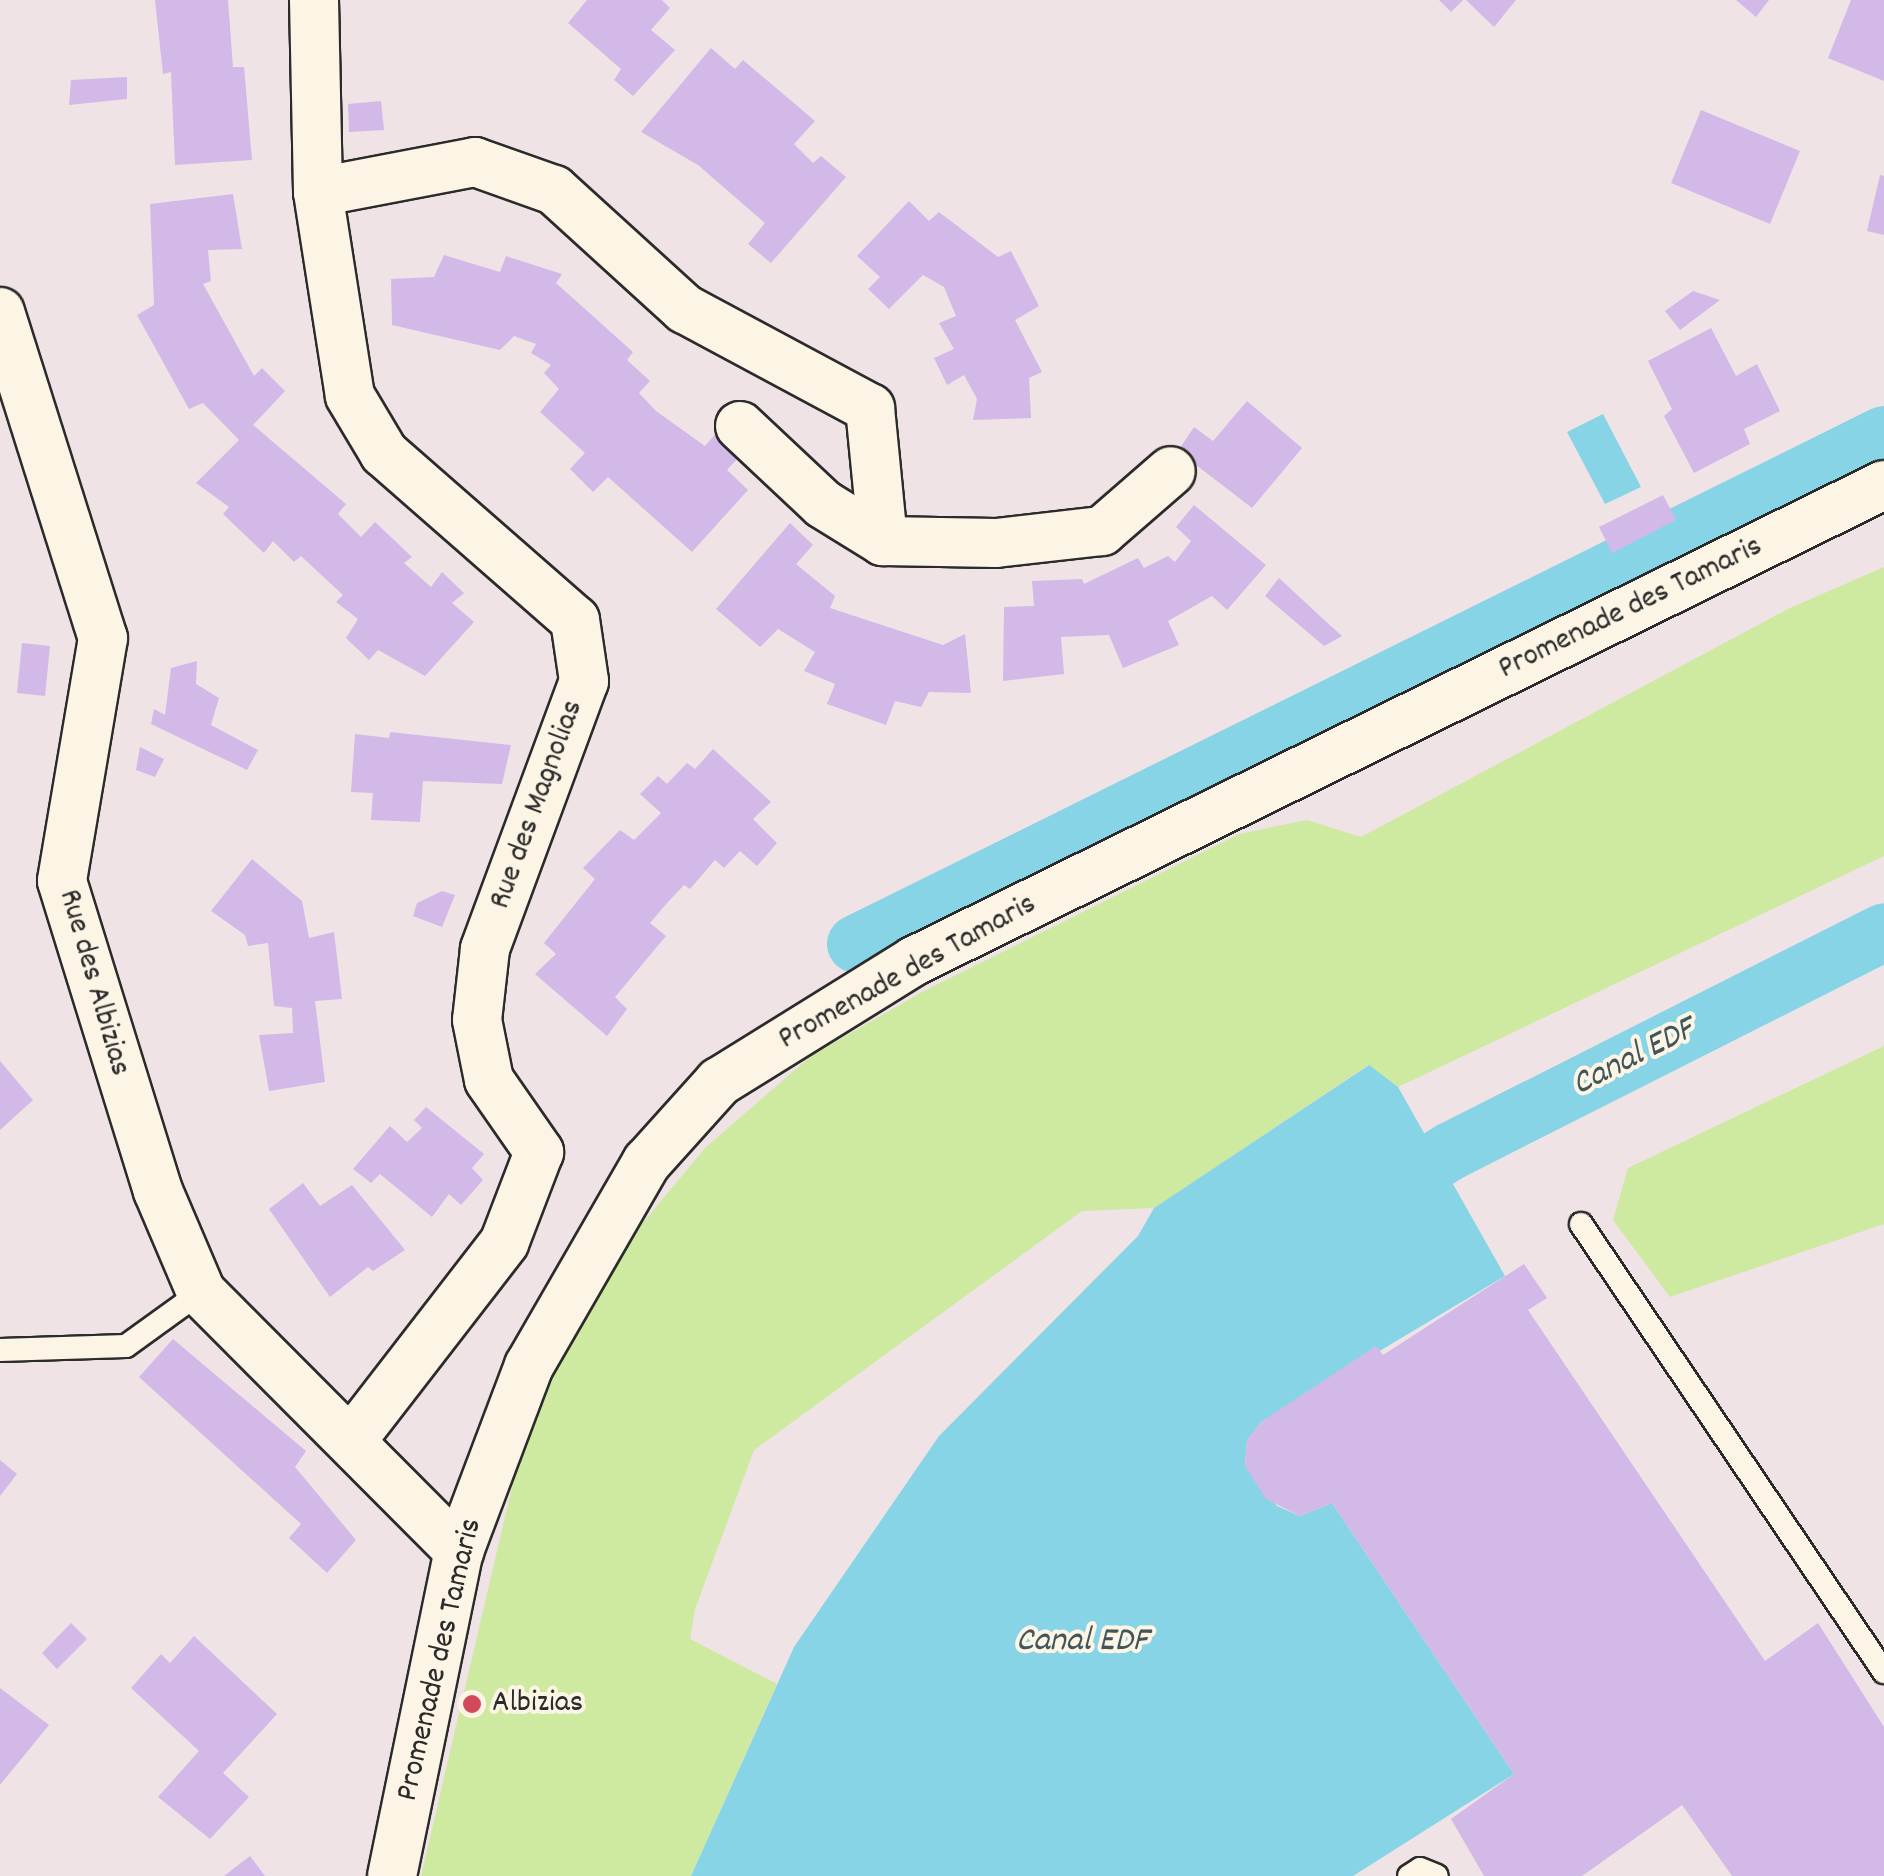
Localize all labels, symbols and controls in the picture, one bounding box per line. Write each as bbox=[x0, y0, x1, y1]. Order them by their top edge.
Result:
street label: Promenade des Tamaris bbox=[1493, 528, 1769, 690]
street label: Rue des Magnolias bbox=[482, 695, 594, 915]
street label: Rue des Albizias bbox=[48, 885, 138, 1081]
street label: Promenade des Tamaris bbox=[772, 886, 1044, 1060]
water label: Canal EDF bbox=[1566, 1009, 1702, 1107]
street label: Promenade des Tamaris bbox=[390, 1515, 492, 1805]
water label: Canal EDF bbox=[1016, 1621, 1148, 1663]
place label: Albizias bbox=[492, 1685, 583, 1723]
marker: Albizias bbox=[461, 1693, 483, 1715]

